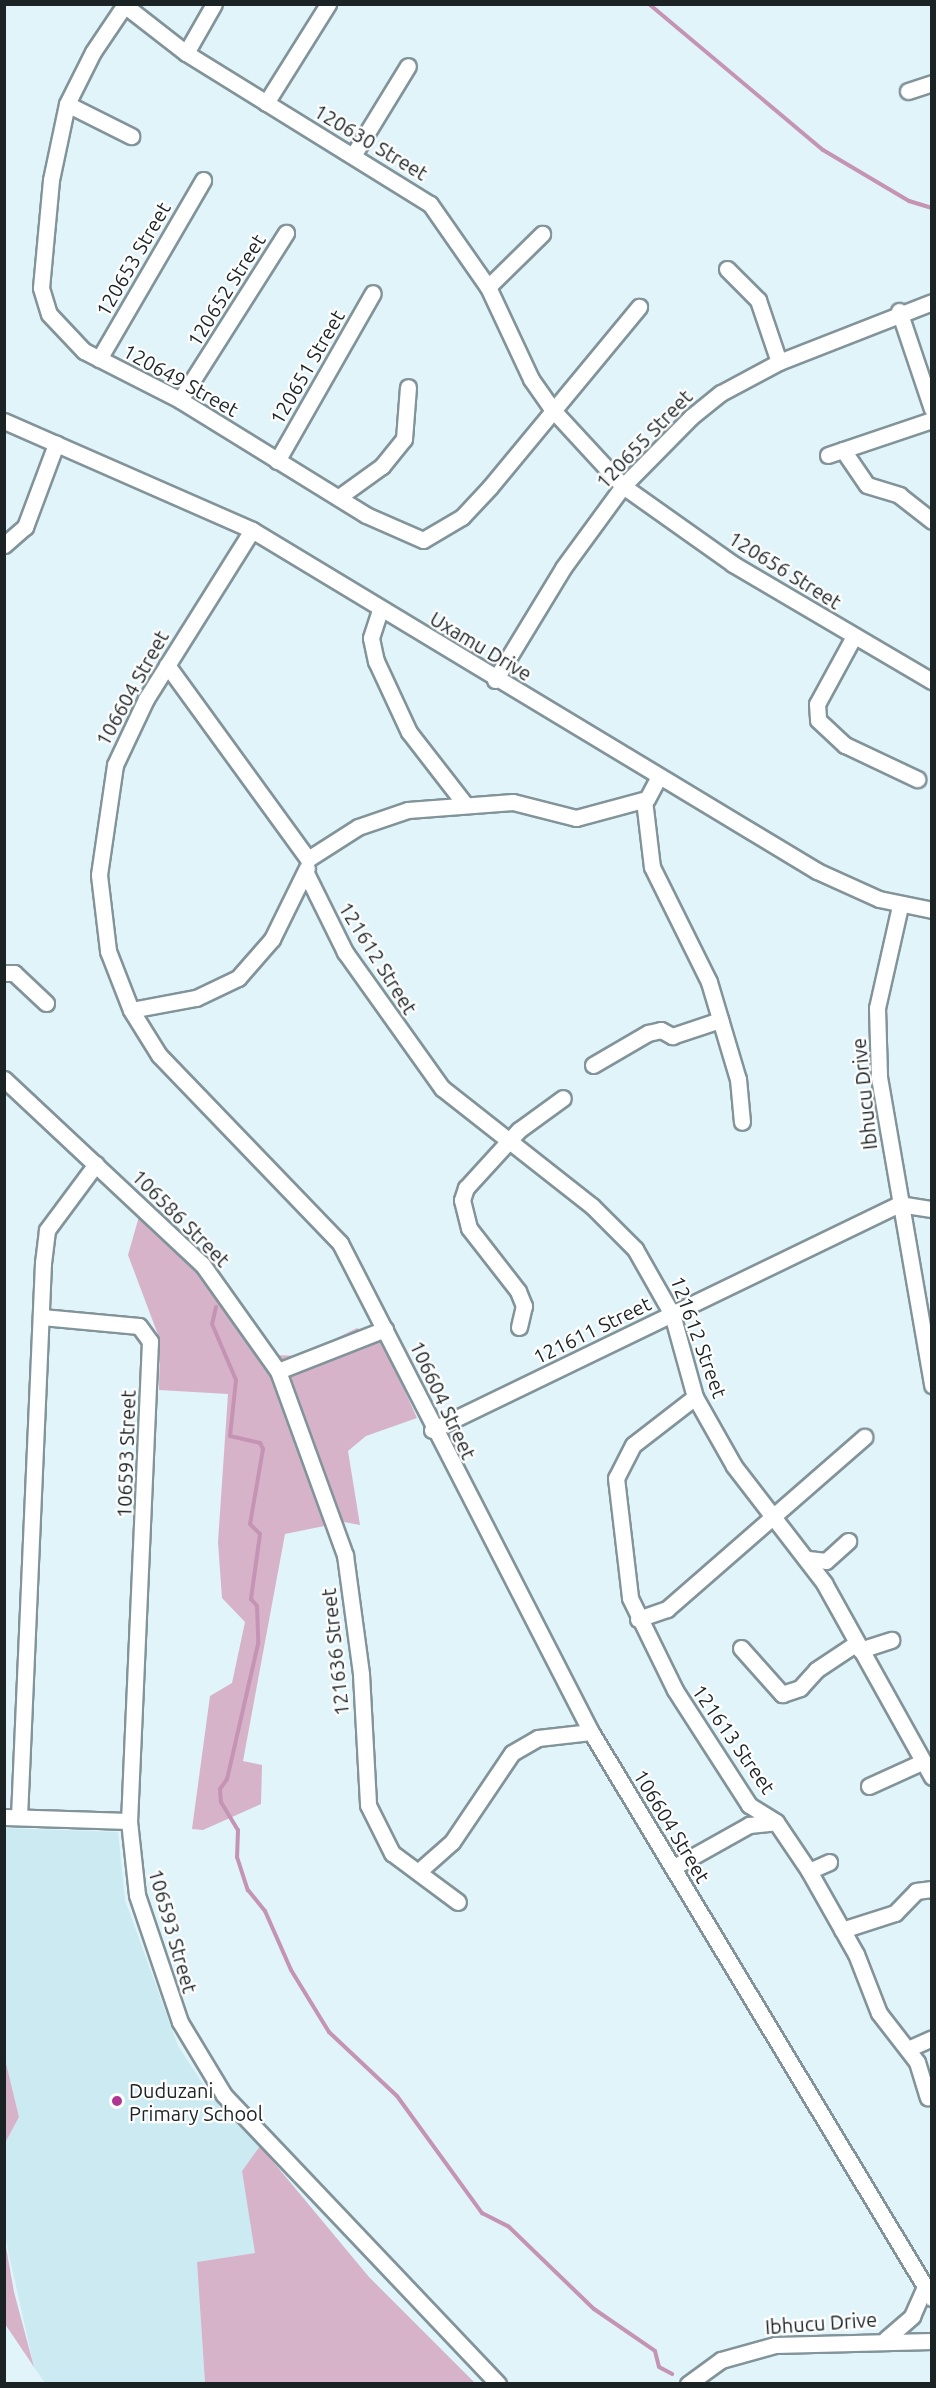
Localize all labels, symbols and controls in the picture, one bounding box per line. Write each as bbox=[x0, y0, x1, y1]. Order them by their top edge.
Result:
street label: 120630 Street bbox=[310, 99, 432, 185]
street label: 120653 Street bbox=[91, 198, 175, 320]
street label: 120652 Street bbox=[182, 229, 270, 351]
street label: 120651 Street bbox=[265, 306, 349, 428]
street label: 120649 Street bbox=[119, 338, 243, 422]
street label: 120655 Street bbox=[591, 385, 697, 493]
street label: 120656 Street bbox=[724, 526, 846, 614]
street label: Uxamu Drive bbox=[426, 606, 536, 686]
street label: 106604 Street bbox=[90, 626, 174, 750]
street label: 121612 Street bbox=[334, 897, 422, 1019]
street label: Ibhucu Drive bbox=[846, 1037, 882, 1151]
street label: 106586 Street bbox=[127, 1164, 235, 1272]
street label: 121612 Street bbox=[666, 1273, 732, 1401]
street label: 121611 Street bbox=[529, 1291, 655, 1369]
street label: 106604 Street bbox=[405, 1337, 481, 1463]
street label: 106593 Street bbox=[112, 1390, 140, 1518]
street label: 121636 Street bbox=[316, 1587, 354, 1717]
street label: 121613 Street bbox=[687, 1680, 781, 1798]
street label: 106604 Street bbox=[629, 1765, 715, 1887]
street label: 106593 Street bbox=[144, 1866, 202, 1996]
place label: Duduzani Primary School bbox=[129, 2078, 263, 2125]
marker: Duduzani Primary School bbox=[110, 2094, 124, 2108]
street label: Ibhucu Drive bbox=[764, 2307, 878, 2339]

